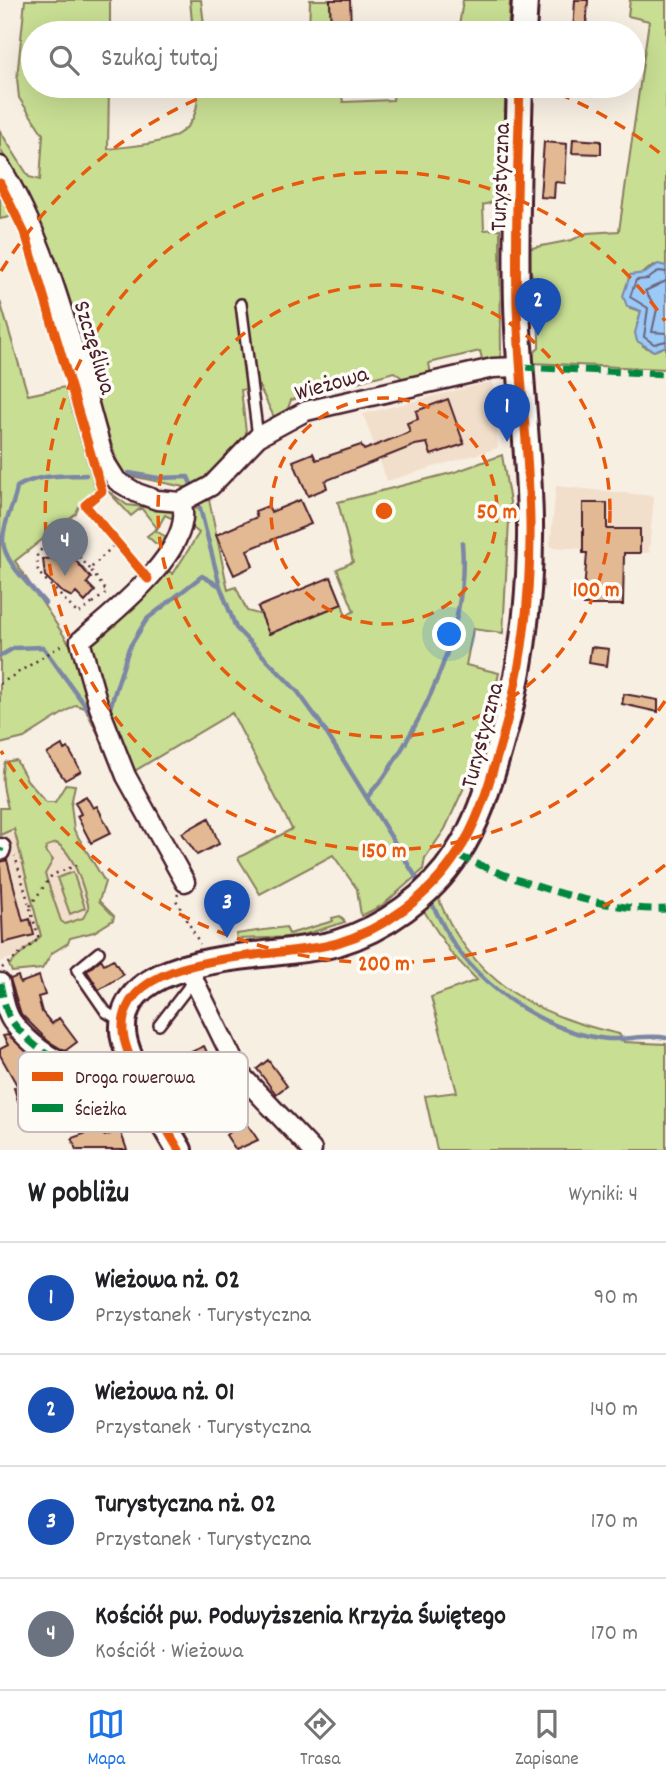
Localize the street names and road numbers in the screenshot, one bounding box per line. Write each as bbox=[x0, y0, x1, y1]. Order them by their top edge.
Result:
street label: Turystyczna bbox=[483, 122, 521, 232]
street label: Szczęśliwa bbox=[63, 297, 124, 400]
street label: Wieżowa bbox=[291, 358, 373, 412]
street label: Turystyczna bbox=[453, 678, 515, 793]

